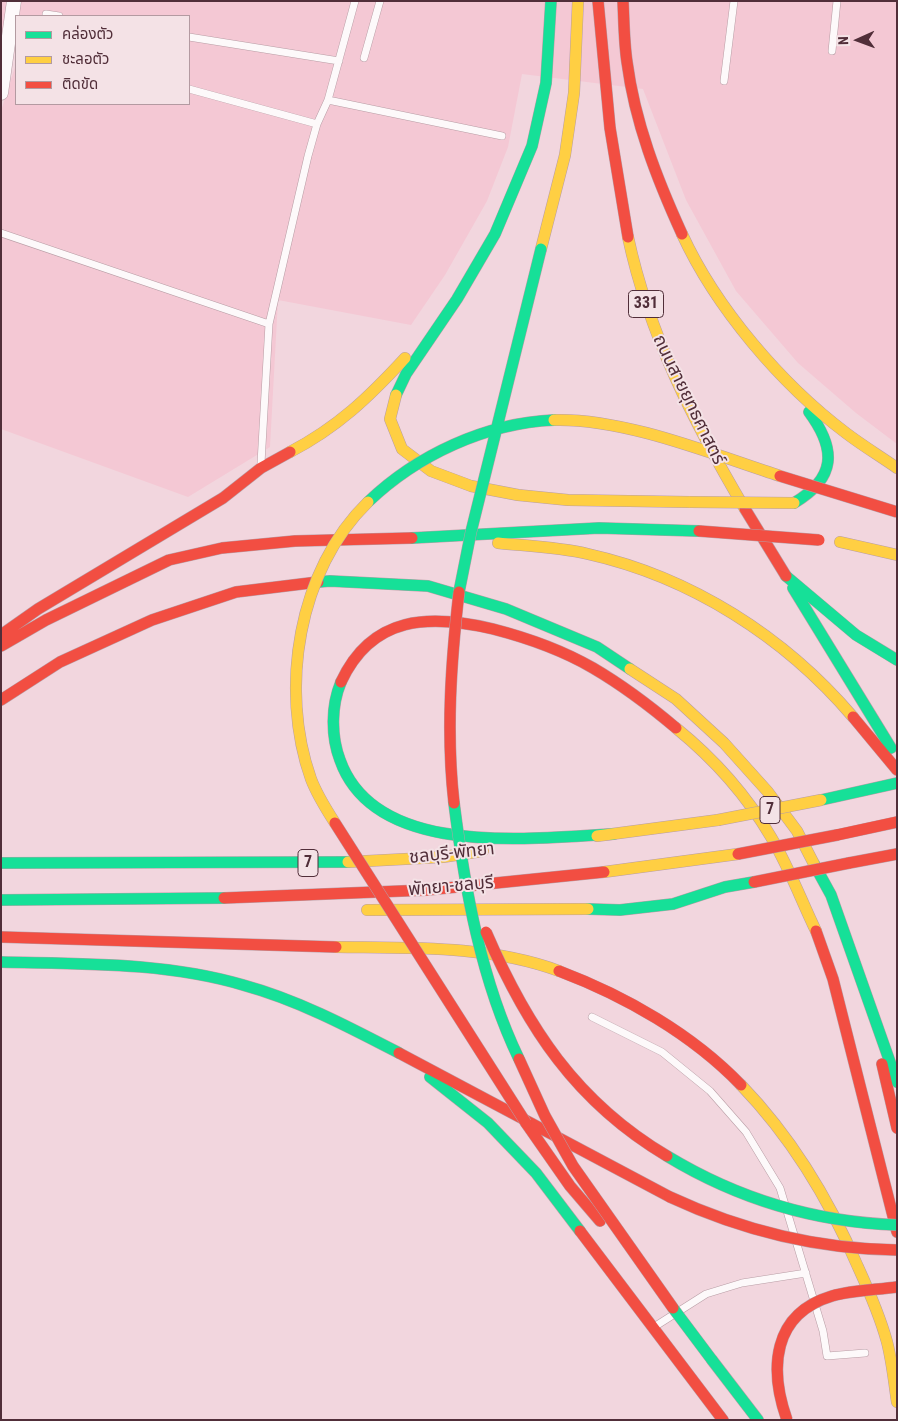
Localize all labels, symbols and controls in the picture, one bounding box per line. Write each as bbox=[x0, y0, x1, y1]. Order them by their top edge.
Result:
legend bbox=[15, 15, 190, 105]
north arrow bbox=[833, 15, 883, 65]
text: คล่องตัว bbox=[62, 25, 113, 43]
text: N bbox=[835, 36, 851, 45]
text: ชะลอตัว bbox=[62, 50, 109, 68]
text: ติดขัด bbox=[62, 75, 98, 93]
road number: 331 bbox=[628, 290, 664, 318]
street label: ถนนสายยุทธศาสตร์ bbox=[647, 332, 729, 468]
road number: 7 bbox=[760, 796, 780, 824]
street label: ชลบุรี-พัทยา bbox=[408, 839, 496, 869]
road number: 7 bbox=[298, 850, 318, 876]
street label: พัทยา-ชลบุรี bbox=[407, 873, 495, 901]

